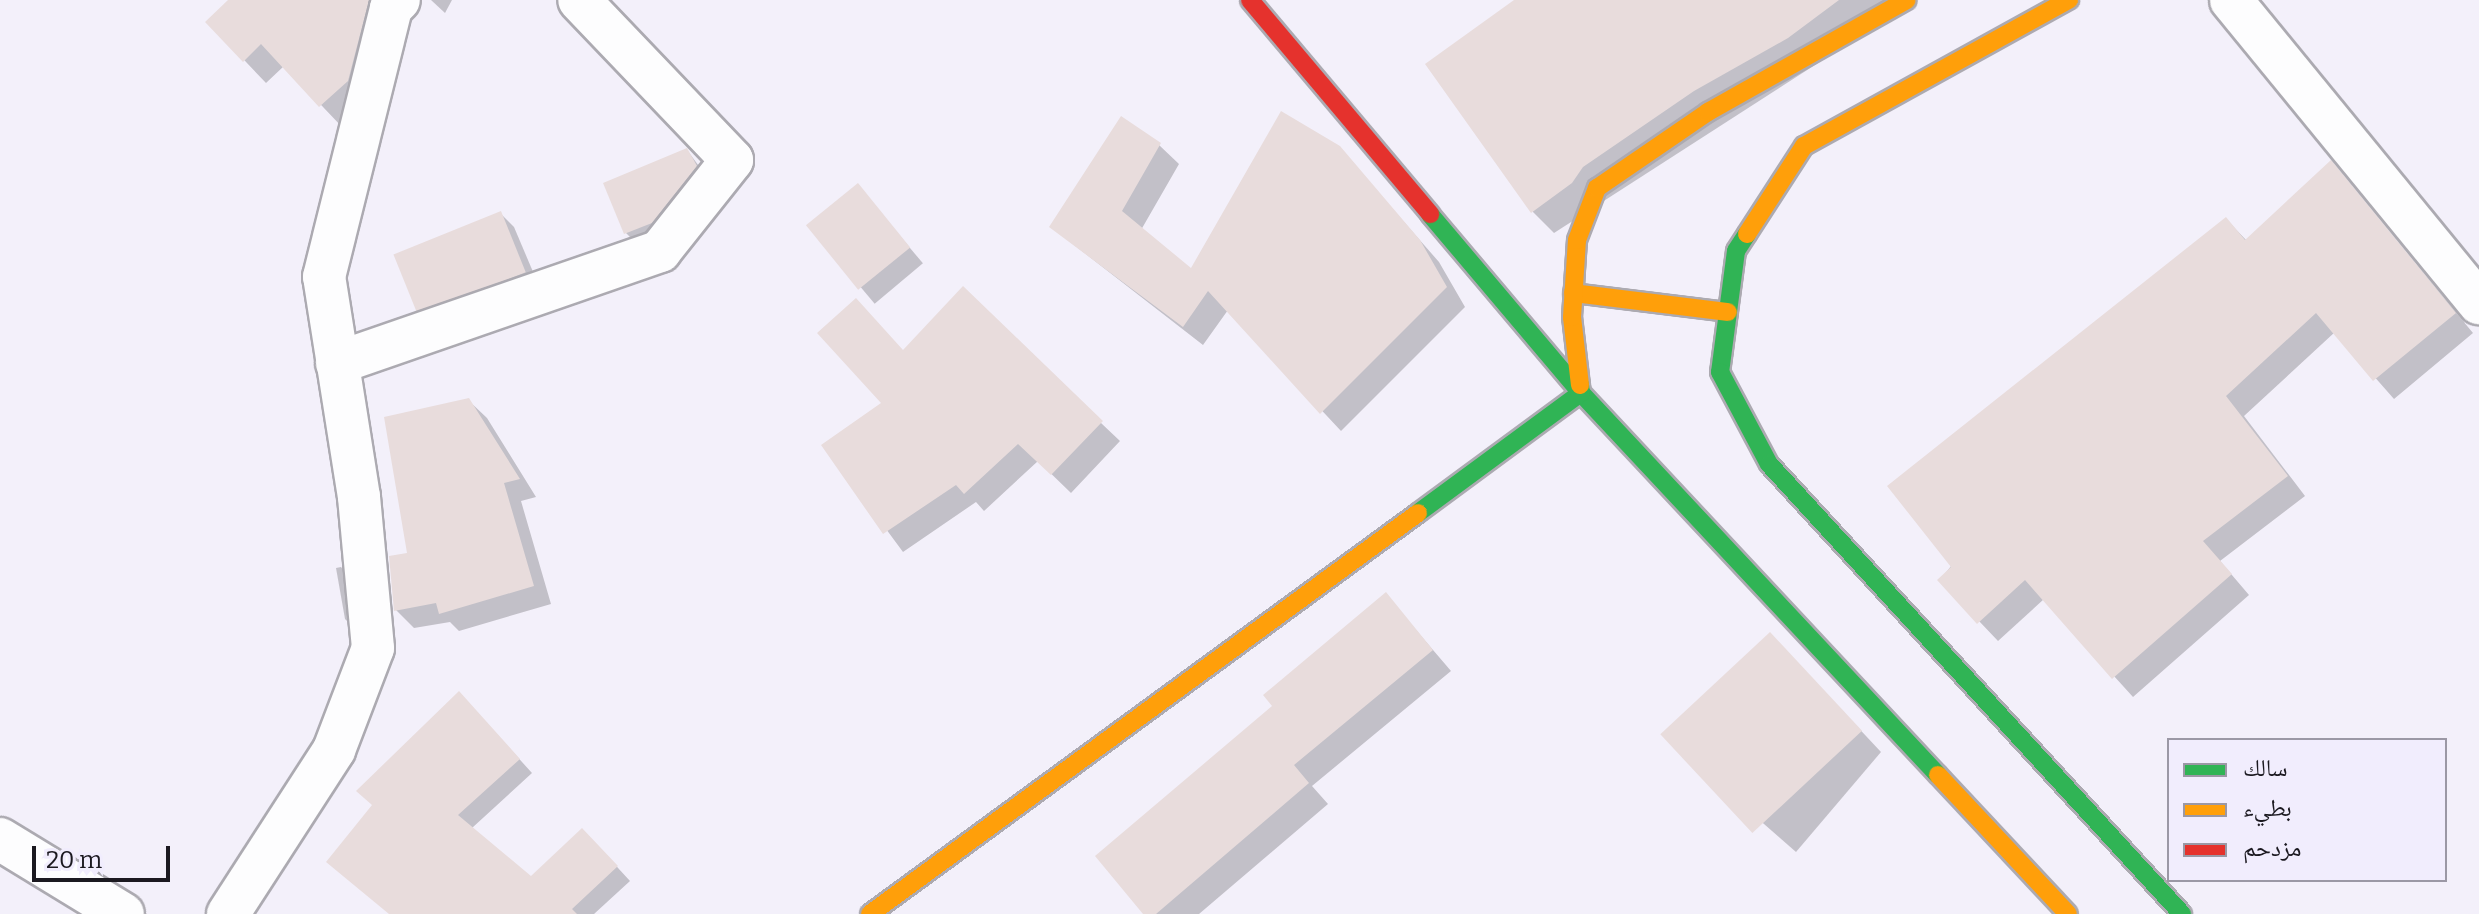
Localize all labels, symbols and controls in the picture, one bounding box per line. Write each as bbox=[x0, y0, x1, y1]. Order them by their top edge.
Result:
legend bbox=[2167, 738, 2447, 882]
text: سالك bbox=[2243, 754, 2288, 782]
text: بطيء bbox=[2243, 794, 2292, 822]
scale bar bbox=[36, 830, 174, 880]
text: مزدحم bbox=[2243, 834, 2302, 862]
text: 20 m bbox=[46, 846, 102, 874]

